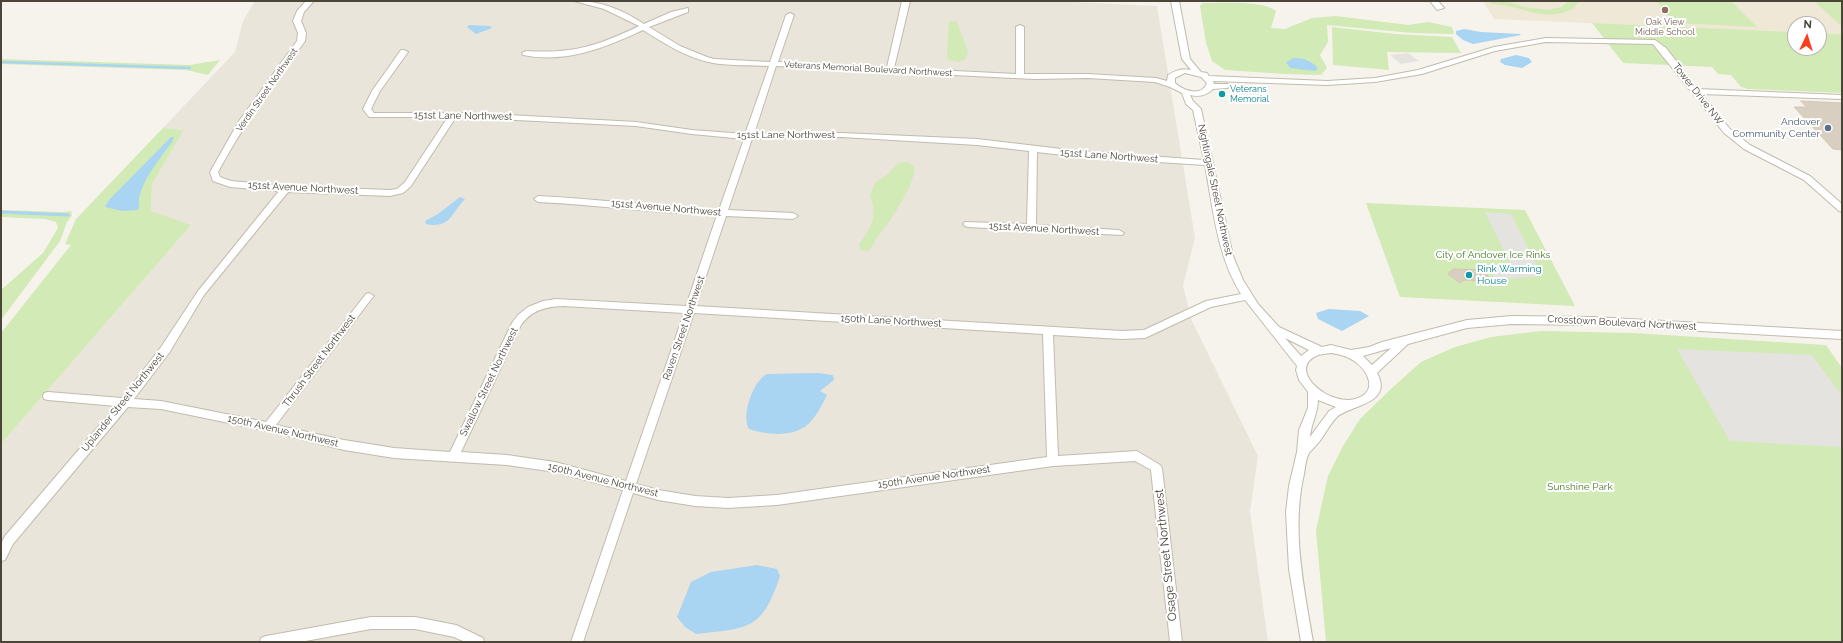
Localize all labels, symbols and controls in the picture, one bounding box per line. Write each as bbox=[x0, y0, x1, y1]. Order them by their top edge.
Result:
marker: Oak View Middle School bbox=[1660, 5, 1670, 15]
north arrow bbox=[1787, 16, 1827, 56]
place label: Oak View Middle School bbox=[1635, 17, 1695, 38]
text: N bbox=[1803, 18, 1812, 31]
street label: Verdin Street Northwest bbox=[234, 46, 300, 134]
street label: Veterans Memorial Boulevard Northwest bbox=[784, 59, 952, 79]
street label: Tower Drive NW bbox=[1670, 61, 1726, 127]
place label: Veterans Memorial bbox=[1230, 84, 1269, 105]
marker: Veterans Memorial bbox=[1217, 89, 1227, 99]
street label: 151st Lane Northwest bbox=[414, 109, 512, 123]
place label: Andover Community Center bbox=[1732, 116, 1820, 140]
street label: Nightingale Street Northwest bbox=[1195, 123, 1235, 257]
marker: Andover Community Center bbox=[1823, 123, 1833, 133]
street label: 151st Lane Northwest bbox=[737, 129, 835, 141]
street label: 151st Lane Northwest bbox=[1059, 147, 1159, 165]
street label: 151st Avenue Northwest bbox=[247, 179, 359, 197]
street label: 151st Avenue Northwest bbox=[610, 197, 722, 219]
street label: 151st Avenue Northwest bbox=[988, 220, 1100, 238]
park label: City of Andover Ice Rinks bbox=[1436, 249, 1550, 261]
place label: Rink Warming House bbox=[1477, 263, 1542, 286]
marker: Rink Warming House bbox=[1464, 270, 1474, 280]
street label: Raven Street Northwest bbox=[660, 274, 708, 382]
street label: Thrush Street Northwest bbox=[280, 312, 358, 410]
street label: 150th Lane Northwest bbox=[840, 312, 942, 330]
street label: Crosstown Boulevard Northwest bbox=[1547, 313, 1697, 333]
street label: Swallow Street Northwest bbox=[457, 326, 521, 438]
street label: Uplander Street Northwest bbox=[79, 350, 167, 454]
street label: 150th Avenue Northwest bbox=[226, 412, 340, 450]
street label: 150th Avenue Northwest bbox=[547, 460, 659, 500]
street label: 150th Avenue Northwest bbox=[877, 463, 991, 491]
park label: Sunshine Park bbox=[1547, 481, 1613, 493]
street label: Osage Street Northwest bbox=[1152, 488, 1180, 622]

